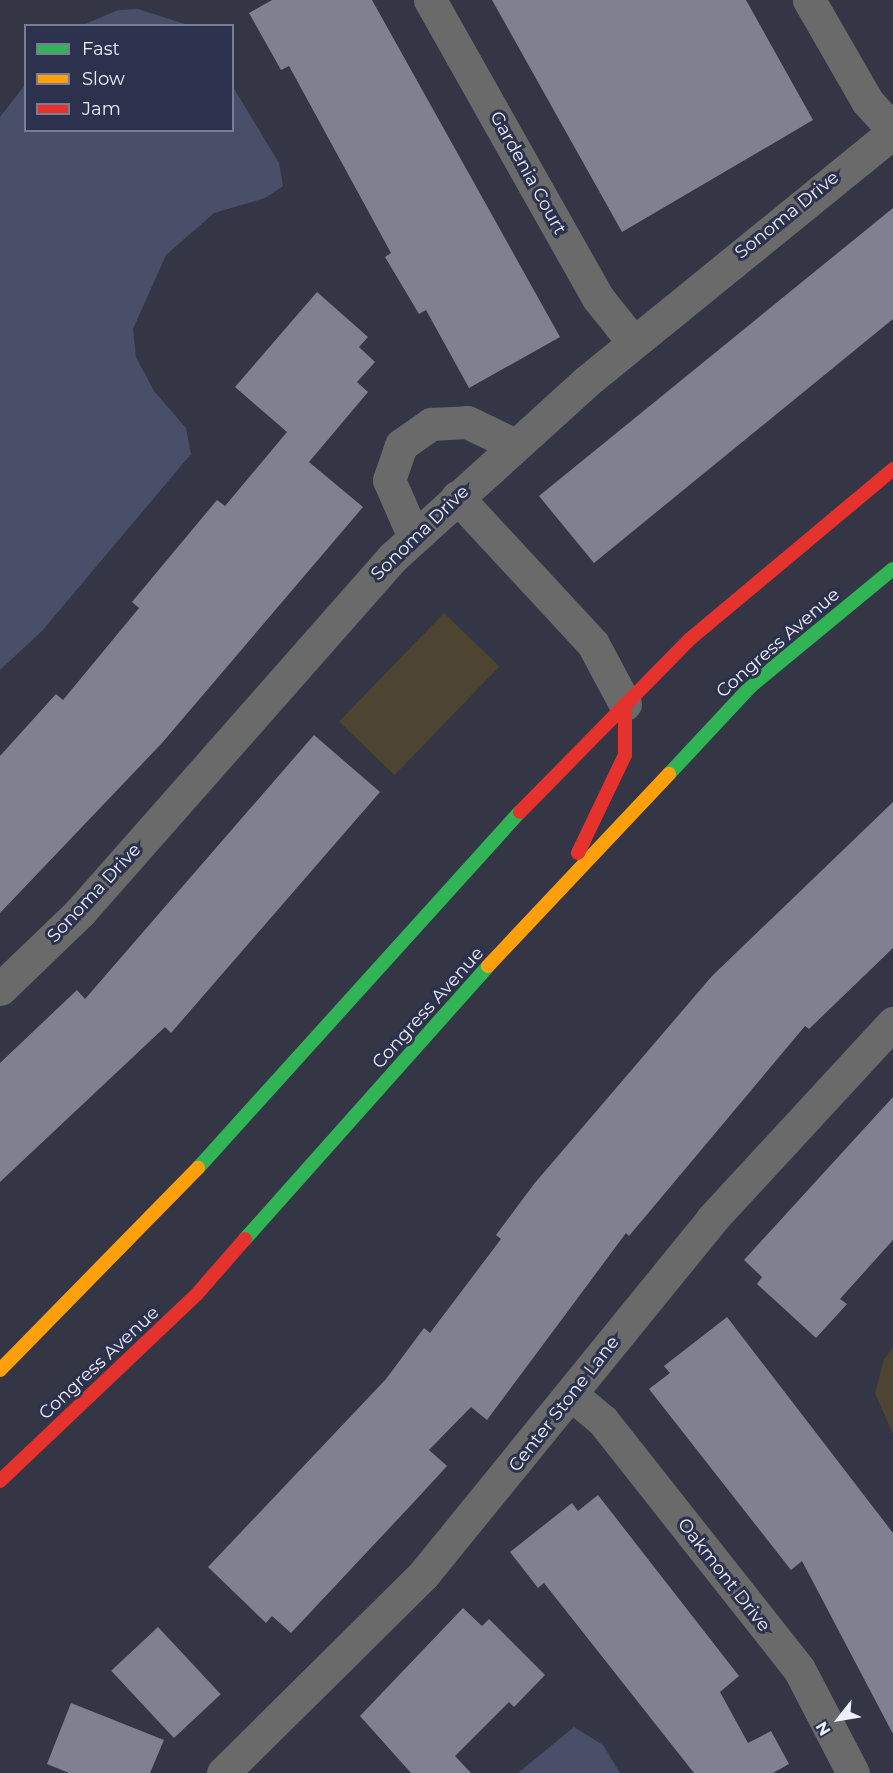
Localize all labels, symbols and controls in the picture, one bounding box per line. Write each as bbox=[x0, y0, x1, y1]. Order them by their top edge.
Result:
legend bbox=[24, 24, 234, 132]
text: Fast bbox=[82, 38, 120, 60]
text: Slow bbox=[82, 68, 125, 90]
text: Jam bbox=[82, 98, 121, 120]
street label: Gardenia Court bbox=[485, 108, 571, 238]
street label: Sonoma Drive bbox=[731, 167, 843, 263]
street label: Sonoma Drive bbox=[367, 481, 473, 585]
street label: Congress Avenue bbox=[712, 584, 844, 702]
street label: Sonoma Drive bbox=[43, 839, 145, 947]
street label: Congress Avenue bbox=[368, 943, 488, 1073]
street label: Congress Avenue bbox=[35, 1302, 163, 1424]
street label: Center Stone Lane bbox=[504, 1332, 624, 1476]
street label: Oakmont Drive bbox=[673, 1514, 775, 1636]
north arrow bbox=[809, 1689, 869, 1749]
text: N bbox=[812, 1718, 835, 1739]

